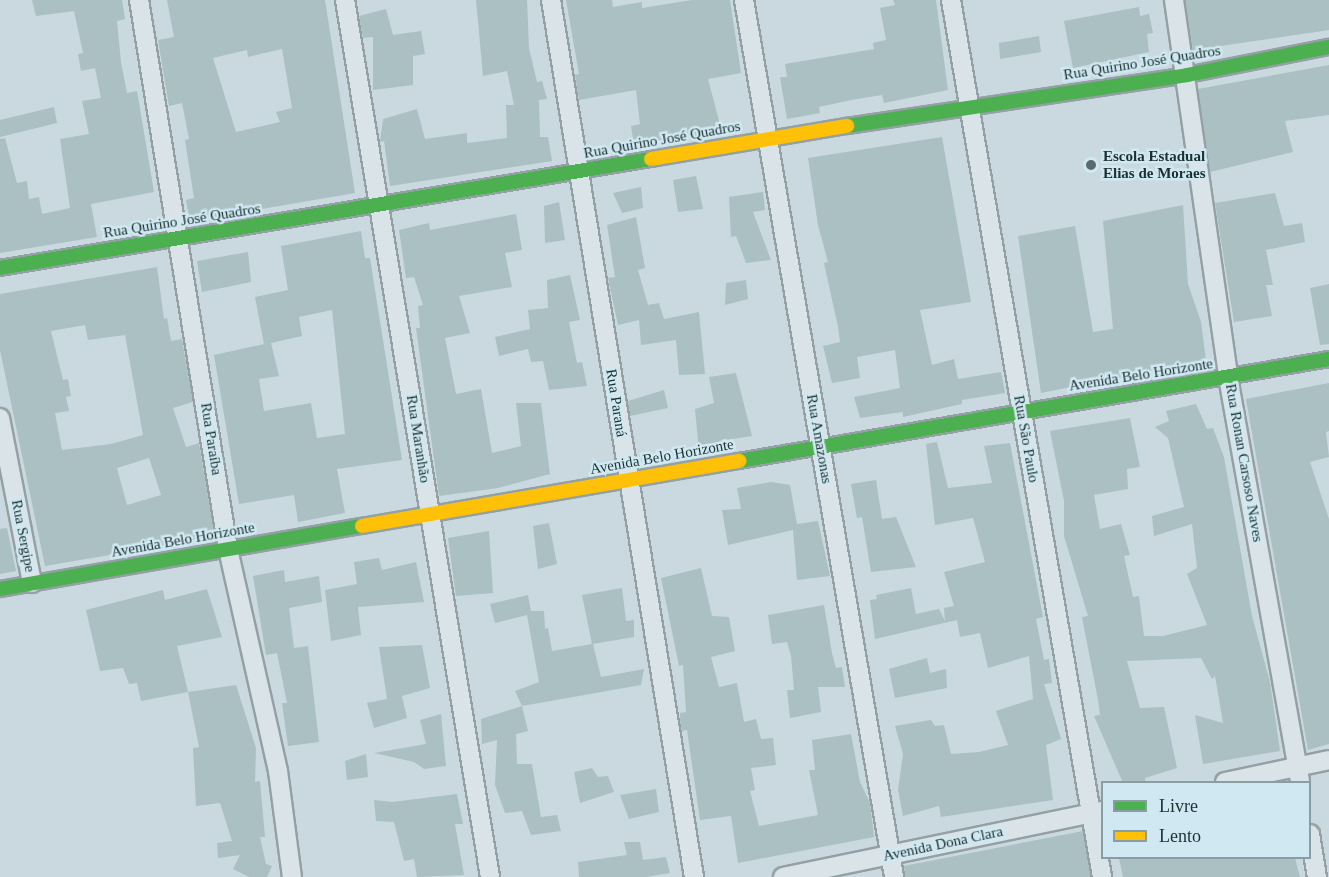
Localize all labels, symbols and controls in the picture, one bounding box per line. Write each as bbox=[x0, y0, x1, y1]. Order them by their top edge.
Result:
street label: Rua Quirino José Quadros bbox=[1062, 42, 1222, 84]
street label: Rua Quirino José Quadros bbox=[582, 117, 742, 163]
place label: Escola Estadual Elias de Moraes bbox=[1103, 147, 1205, 182]
marker: Escola Estadual Elias de Moraes bbox=[1084, 158, 1098, 172]
street label: Rua Quirino José Quadros bbox=[102, 200, 262, 242]
street label: Avenida Belo Horizonte bbox=[1068, 355, 1214, 395]
street label: Rua Paraná bbox=[602, 368, 630, 438]
street label: Rua Ronan Carsoso Naves bbox=[1221, 382, 1267, 544]
street label: Rua Amazonas bbox=[802, 393, 836, 485]
street label: Rua Maranhão bbox=[402, 394, 434, 484]
street label: Rua São Paulo bbox=[1009, 394, 1043, 484]
street label: Rua Paraíba bbox=[196, 402, 226, 476]
street label: Avenida Belo Horizonte bbox=[589, 436, 735, 478]
street label: Rua Sergipe bbox=[7, 498, 39, 574]
street label: Avenida Belo Horizonte bbox=[110, 519, 256, 561]
legend bbox=[1101, 781, 1311, 859]
text: Livre bbox=[1159, 796, 1198, 816]
street label: Avenida Dona Clara bbox=[881, 822, 1005, 866]
text: Lento bbox=[1159, 826, 1201, 846]

